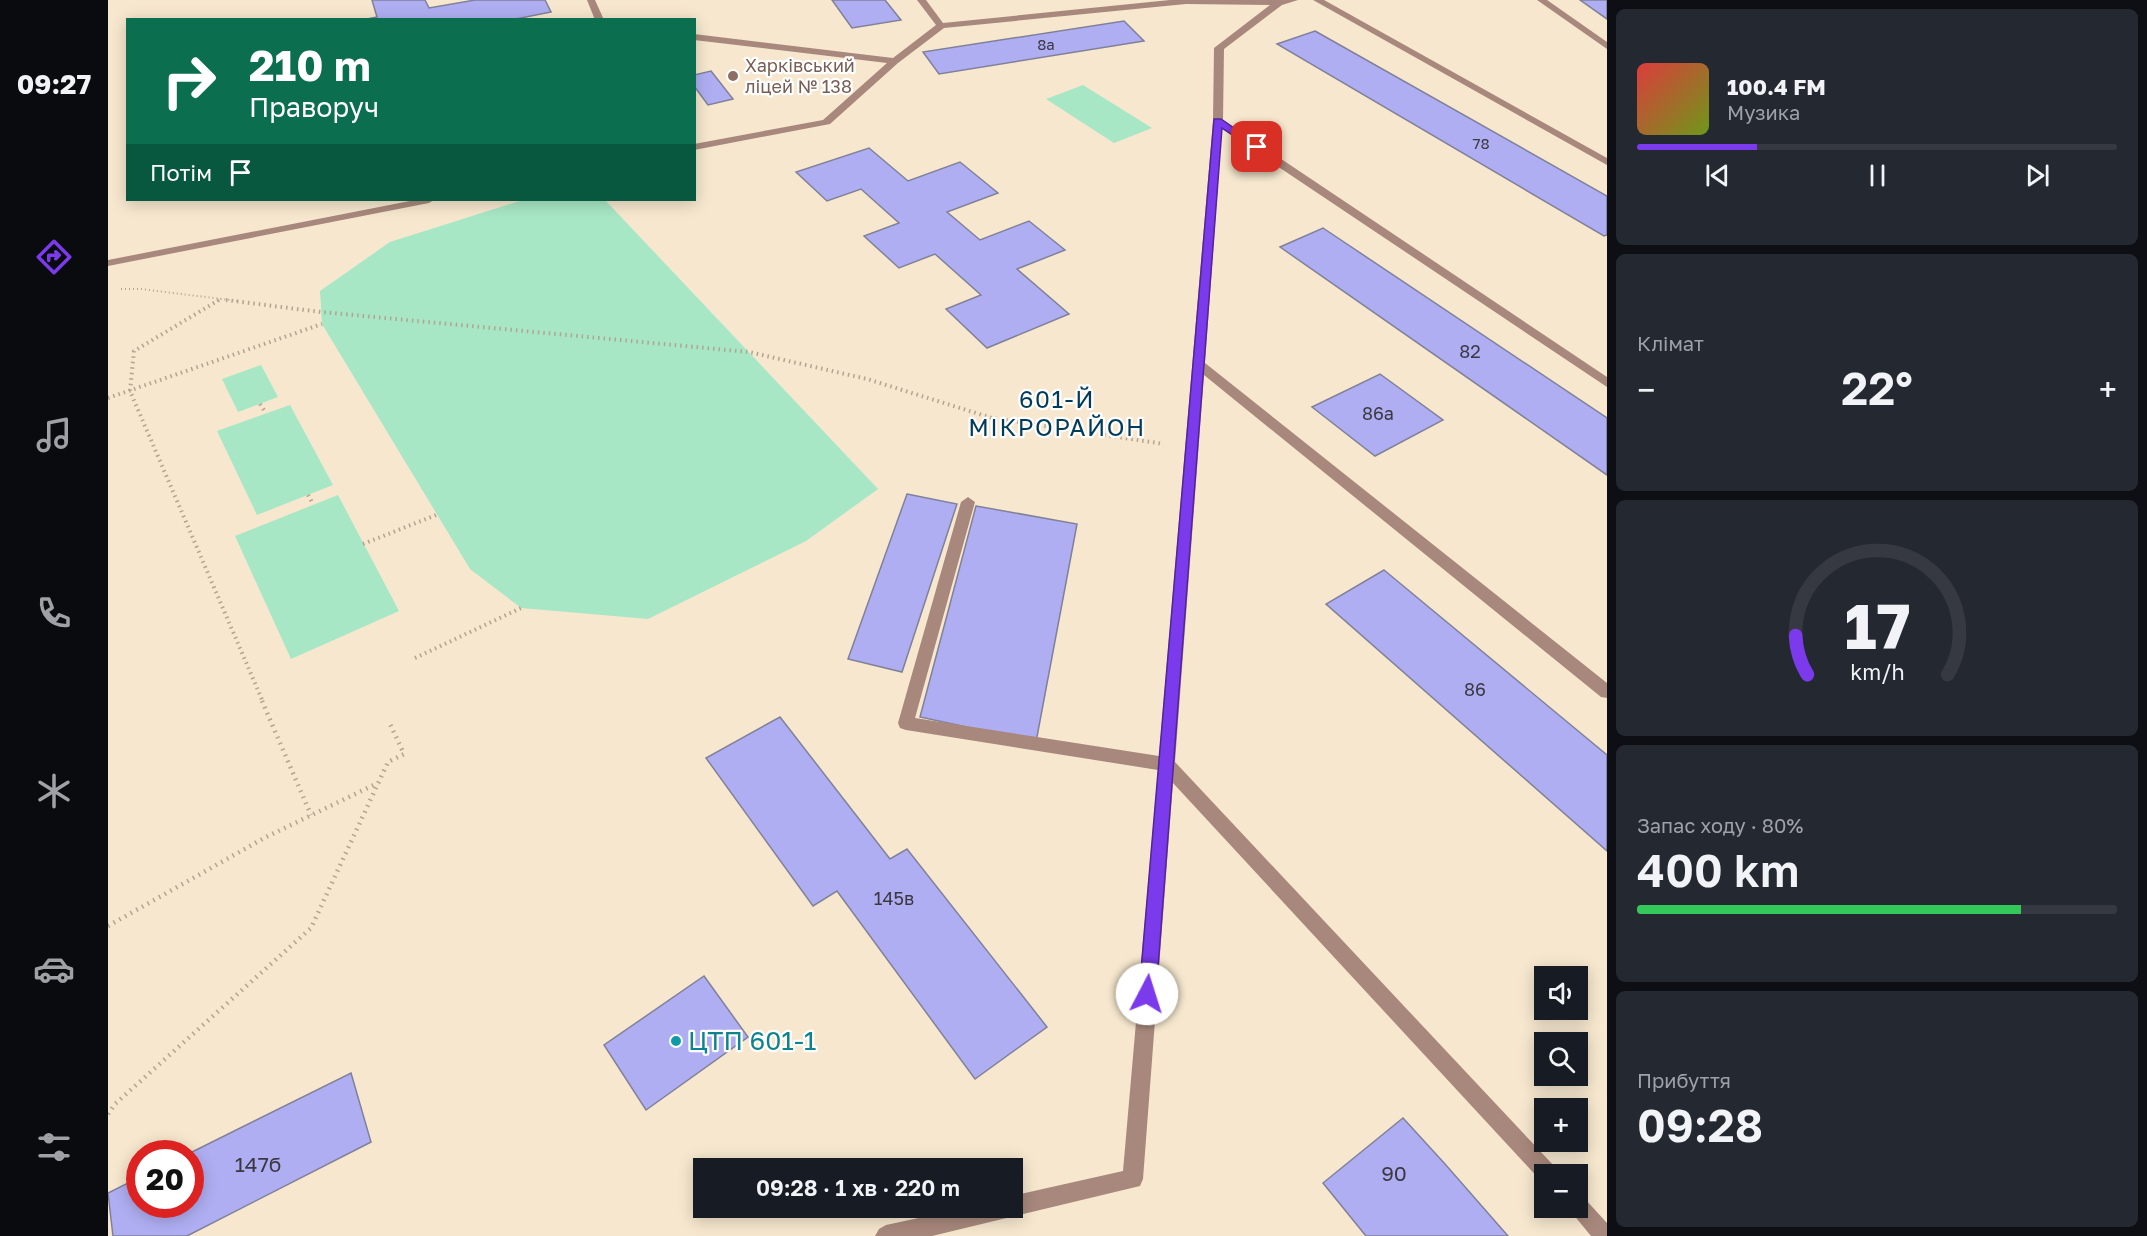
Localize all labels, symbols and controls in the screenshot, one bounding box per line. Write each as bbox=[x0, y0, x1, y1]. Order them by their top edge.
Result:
house number: 8а bbox=[1037, 35, 1055, 53]
text: 210 m bbox=[249, 40, 371, 90]
icon: right bbox=[150, 42, 228, 120]
place label: Харківський ліцей № 138 bbox=[745, 54, 855, 97]
text: 09:27 bbox=[17, 68, 91, 100]
marker: Харківський ліцей № 138 bbox=[726, 69, 740, 83]
text: 100.4 FM bbox=[1727, 73, 1826, 100]
text: Праворуч bbox=[249, 91, 379, 123]
text: Музика bbox=[1727, 100, 1800, 124]
pin bbox=[1231, 121, 1282, 172]
icon: arrive bbox=[1240, 130, 1273, 163]
house number: 78 bbox=[1472, 134, 1490, 152]
icon: arrive bbox=[224, 156, 257, 189]
text: Потім bbox=[150, 159, 212, 186]
icon: previous bbox=[1701, 159, 1734, 192]
icon: pause bbox=[1861, 159, 1894, 192]
icon: next bbox=[2021, 159, 2054, 192]
icon: directions bbox=[33, 236, 75, 278]
text: Клімат bbox=[1637, 331, 1704, 355]
house number: 82 bbox=[1459, 340, 1481, 362]
text: 22° bbox=[1841, 361, 1913, 415]
text: − bbox=[1637, 370, 1655, 409]
text: + bbox=[2099, 370, 2117, 409]
district label: 601-Й МІКРОРАЙОН bbox=[968, 384, 1146, 441]
house number: 86а bbox=[1362, 402, 1394, 424]
icon: music bbox=[33, 414, 75, 456]
text: 17 bbox=[1844, 588, 1910, 663]
icon: phone bbox=[33, 592, 75, 634]
text: km/h bbox=[1850, 659, 1904, 685]
house number: 86 bbox=[1464, 678, 1486, 700]
icon: climate bbox=[33, 770, 75, 812]
text: Запас ходу · 80% bbox=[1637, 813, 1803, 837]
text: 400 km bbox=[1637, 843, 1799, 897]
house number: 145в bbox=[874, 887, 914, 909]
icon: car bbox=[33, 948, 75, 990]
position arrow bbox=[1115, 962, 1179, 1026]
map controls bbox=[1534, 966, 1588, 1218]
button: sound bbox=[1534, 966, 1588, 1020]
place label: ЦТП 601-1 bbox=[688, 1025, 816, 1056]
button: search bbox=[1534, 1032, 1588, 1086]
marker: ЦТП 601-1 bbox=[669, 1034, 683, 1048]
text: Прибуття bbox=[1637, 1068, 1731, 1092]
button: + bbox=[1534, 1098, 1588, 1152]
text: 09:28 bbox=[1637, 1098, 1763, 1152]
icon: filters bbox=[33, 1126, 75, 1168]
speed limit sign: 20 bbox=[126, 1140, 204, 1218]
house number: 147б bbox=[235, 1151, 281, 1177]
house number: 90 bbox=[1381, 1160, 1407, 1186]
button: − bbox=[1534, 1164, 1588, 1218]
text: 09:28 · 1 хв · 220 m bbox=[756, 1174, 960, 1201]

